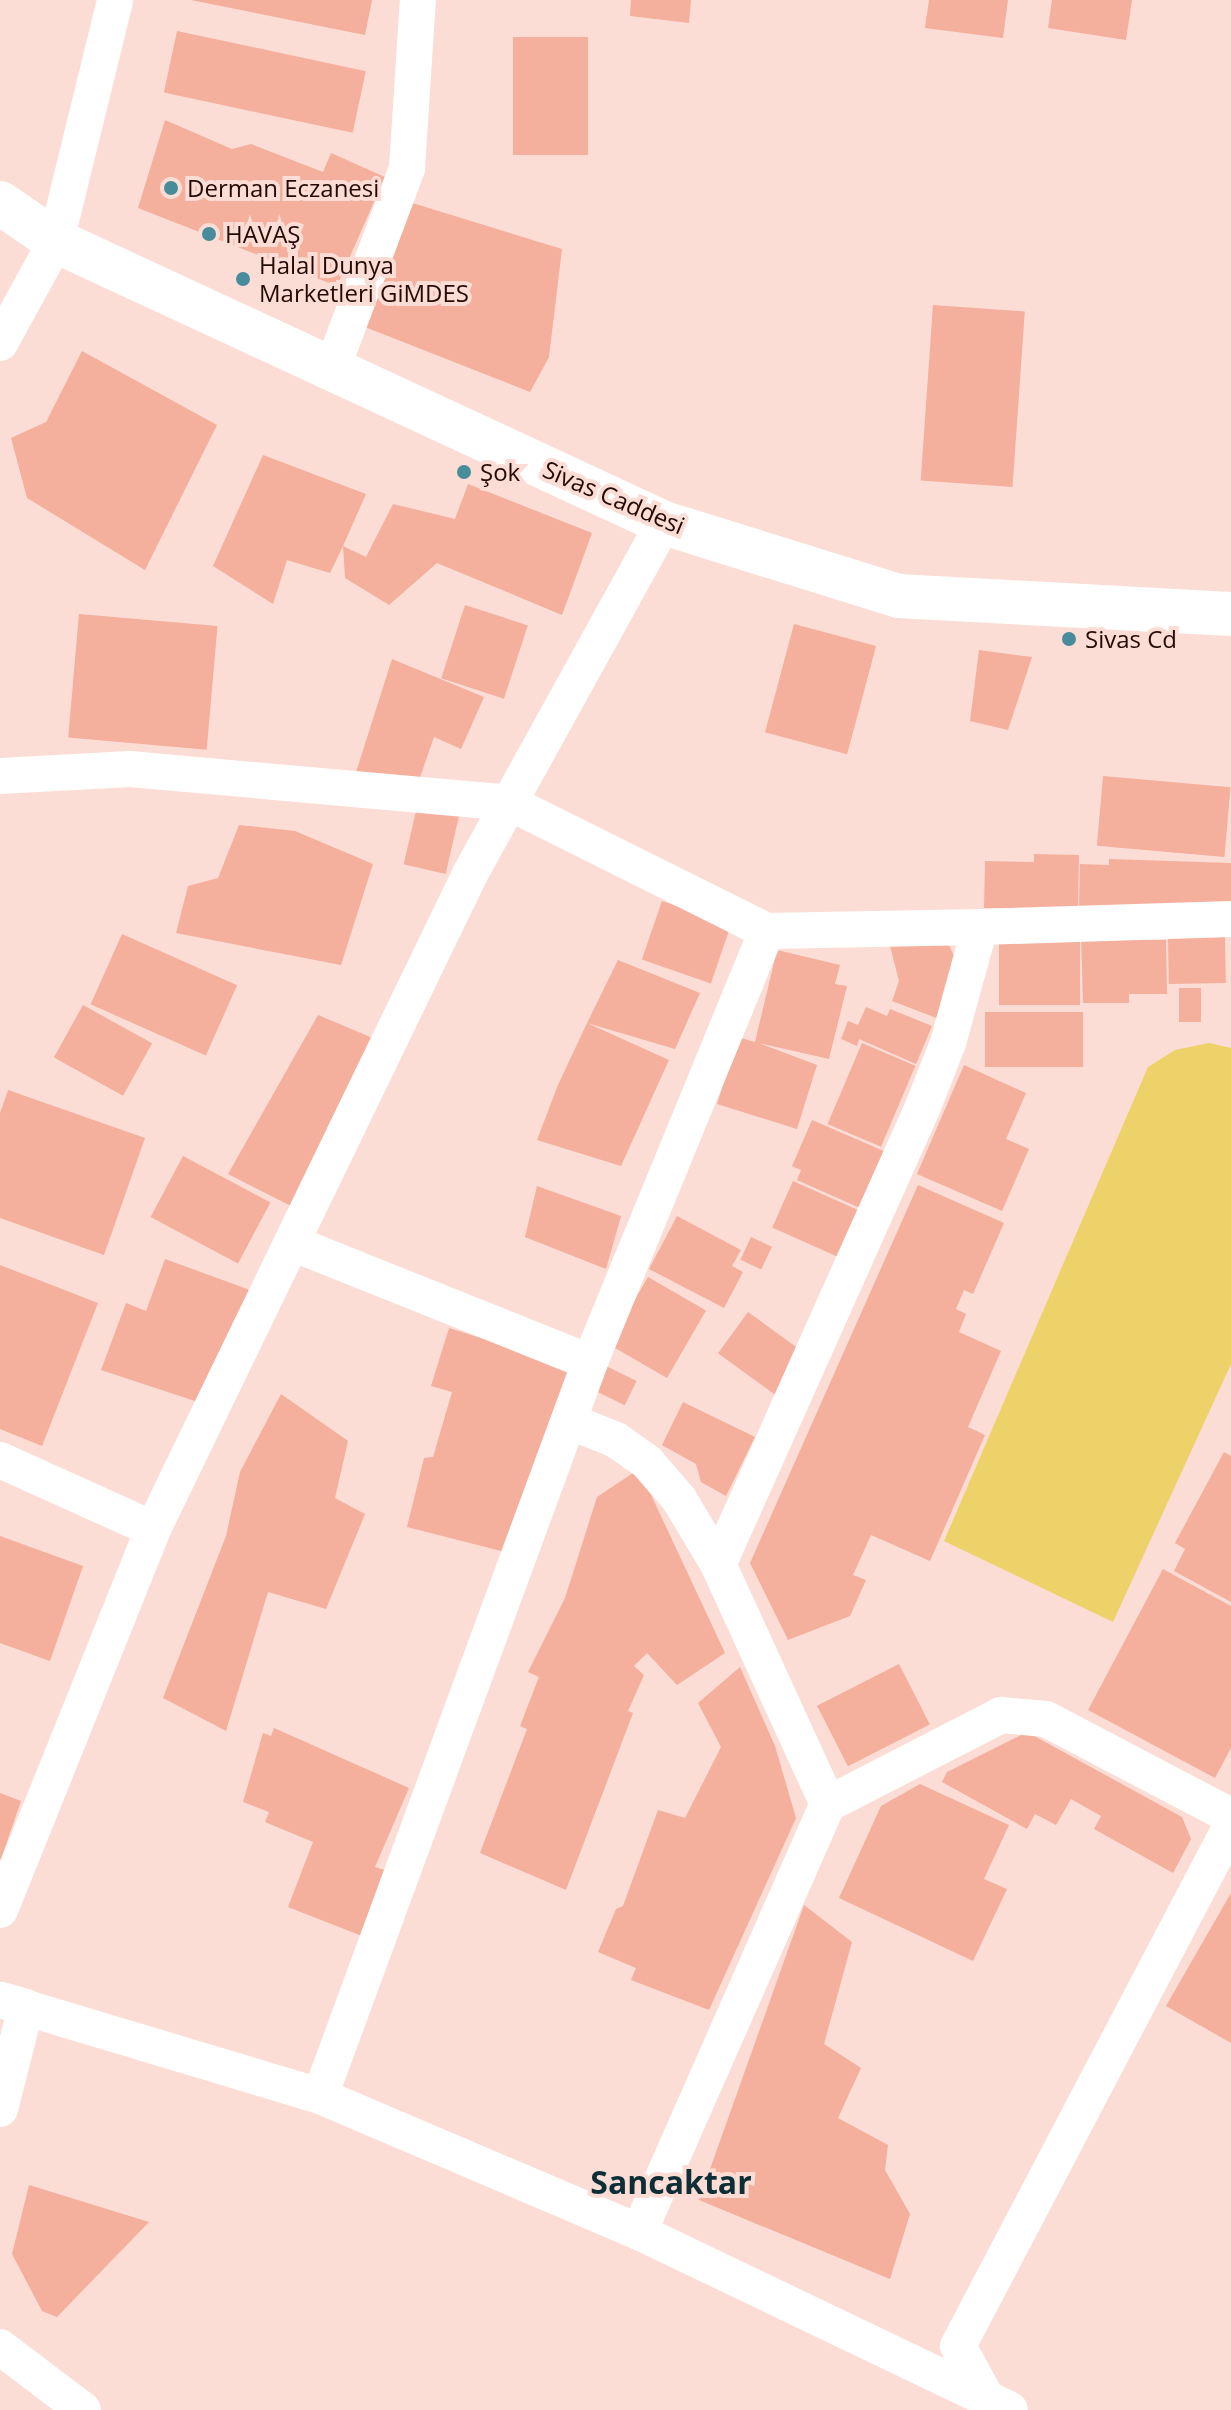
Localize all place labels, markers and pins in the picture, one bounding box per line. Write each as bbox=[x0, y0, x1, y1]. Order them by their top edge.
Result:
place label: Derman Eczanesi bbox=[187, 174, 379, 202]
marker: Derman Eczanesi bbox=[162, 179, 180, 197]
place label: HAVAŞ bbox=[225, 220, 301, 248]
marker: HAVAŞ bbox=[200, 225, 218, 243]
place label: Halal Dunya Marketleri GiMDES bbox=[259, 251, 469, 307]
marker: Halal Dunya Marketleri GiMDES bbox=[234, 270, 252, 288]
place label: Şok bbox=[480, 458, 520, 486]
marker: Şok bbox=[455, 463, 473, 481]
place label: Sivas Cd bbox=[1085, 625, 1177, 653]
marker: Sivas Cd bbox=[1060, 630, 1078, 648]

